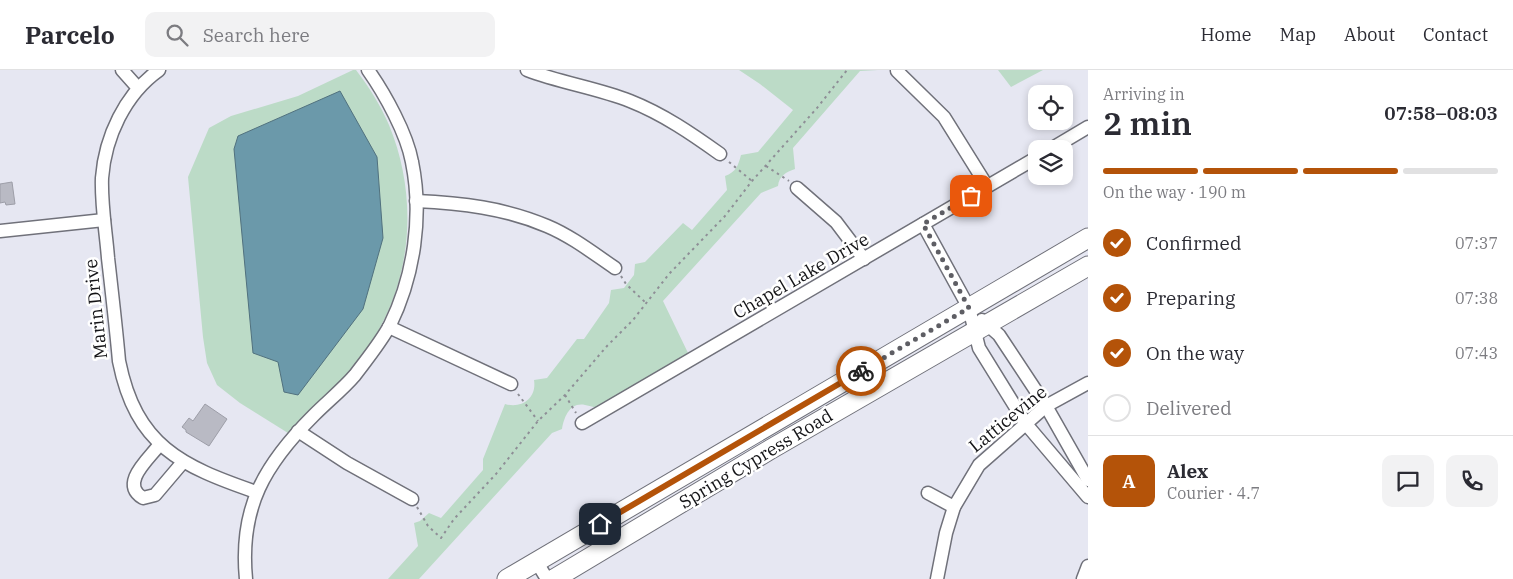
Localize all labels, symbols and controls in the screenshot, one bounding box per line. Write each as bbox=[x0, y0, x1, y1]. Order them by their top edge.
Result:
search box bbox=[145, 12, 495, 57]
text: Parcelo bbox=[25, 19, 115, 51]
icon: search bbox=[163, 21, 191, 49]
text: Search here bbox=[203, 23, 310, 47]
text: Home bbox=[1200, 23, 1252, 46]
text: Map bbox=[1280, 23, 1316, 46]
text: About bbox=[1344, 23, 1395, 46]
text: Contact bbox=[1423, 23, 1488, 46]
text: Arriving in bbox=[1103, 84, 1185, 104]
map controls bbox=[1028, 85, 1073, 185]
button: locate bbox=[1028, 85, 1073, 130]
text: 07:58–08:03 bbox=[1384, 101, 1498, 125]
text: 2 min bbox=[1103, 102, 1192, 144]
button: layers bbox=[1028, 140, 1073, 185]
pin bbox=[950, 175, 992, 217]
icon: bag bbox=[957, 182, 985, 210]
text: On the way · 190 m bbox=[1103, 182, 1246, 202]
street label: Chapel Lake Drive bbox=[729, 227, 873, 324]
icon: check bbox=[1103, 229, 1131, 257]
text: Confirmed bbox=[1146, 231, 1241, 255]
text: 07:37 bbox=[1455, 233, 1498, 253]
street label: Marin Drive bbox=[79, 258, 112, 360]
icon: check bbox=[1103, 284, 1131, 312]
text: Preparing bbox=[1146, 286, 1235, 310]
text: 07:38 bbox=[1455, 288, 1498, 308]
icon: check bbox=[1103, 339, 1131, 367]
text: On the way bbox=[1146, 341, 1244, 365]
text: 07:43 bbox=[1455, 343, 1498, 363]
courier bbox=[836, 346, 886, 396]
icon: bike bbox=[847, 357, 875, 385]
street label: Latticevine bbox=[964, 380, 1051, 457]
text: Delivered bbox=[1146, 396, 1232, 420]
street label: Spring Cypress Road bbox=[675, 404, 837, 514]
button: chat bbox=[1382, 455, 1434, 507]
button: phone bbox=[1446, 455, 1498, 507]
text: Alex bbox=[1167, 459, 1208, 483]
text: A bbox=[1122, 469, 1136, 493]
text: Courier · 4.7 bbox=[1167, 483, 1260, 503]
pin bbox=[579, 503, 621, 545]
icon: home bbox=[586, 510, 614, 538]

